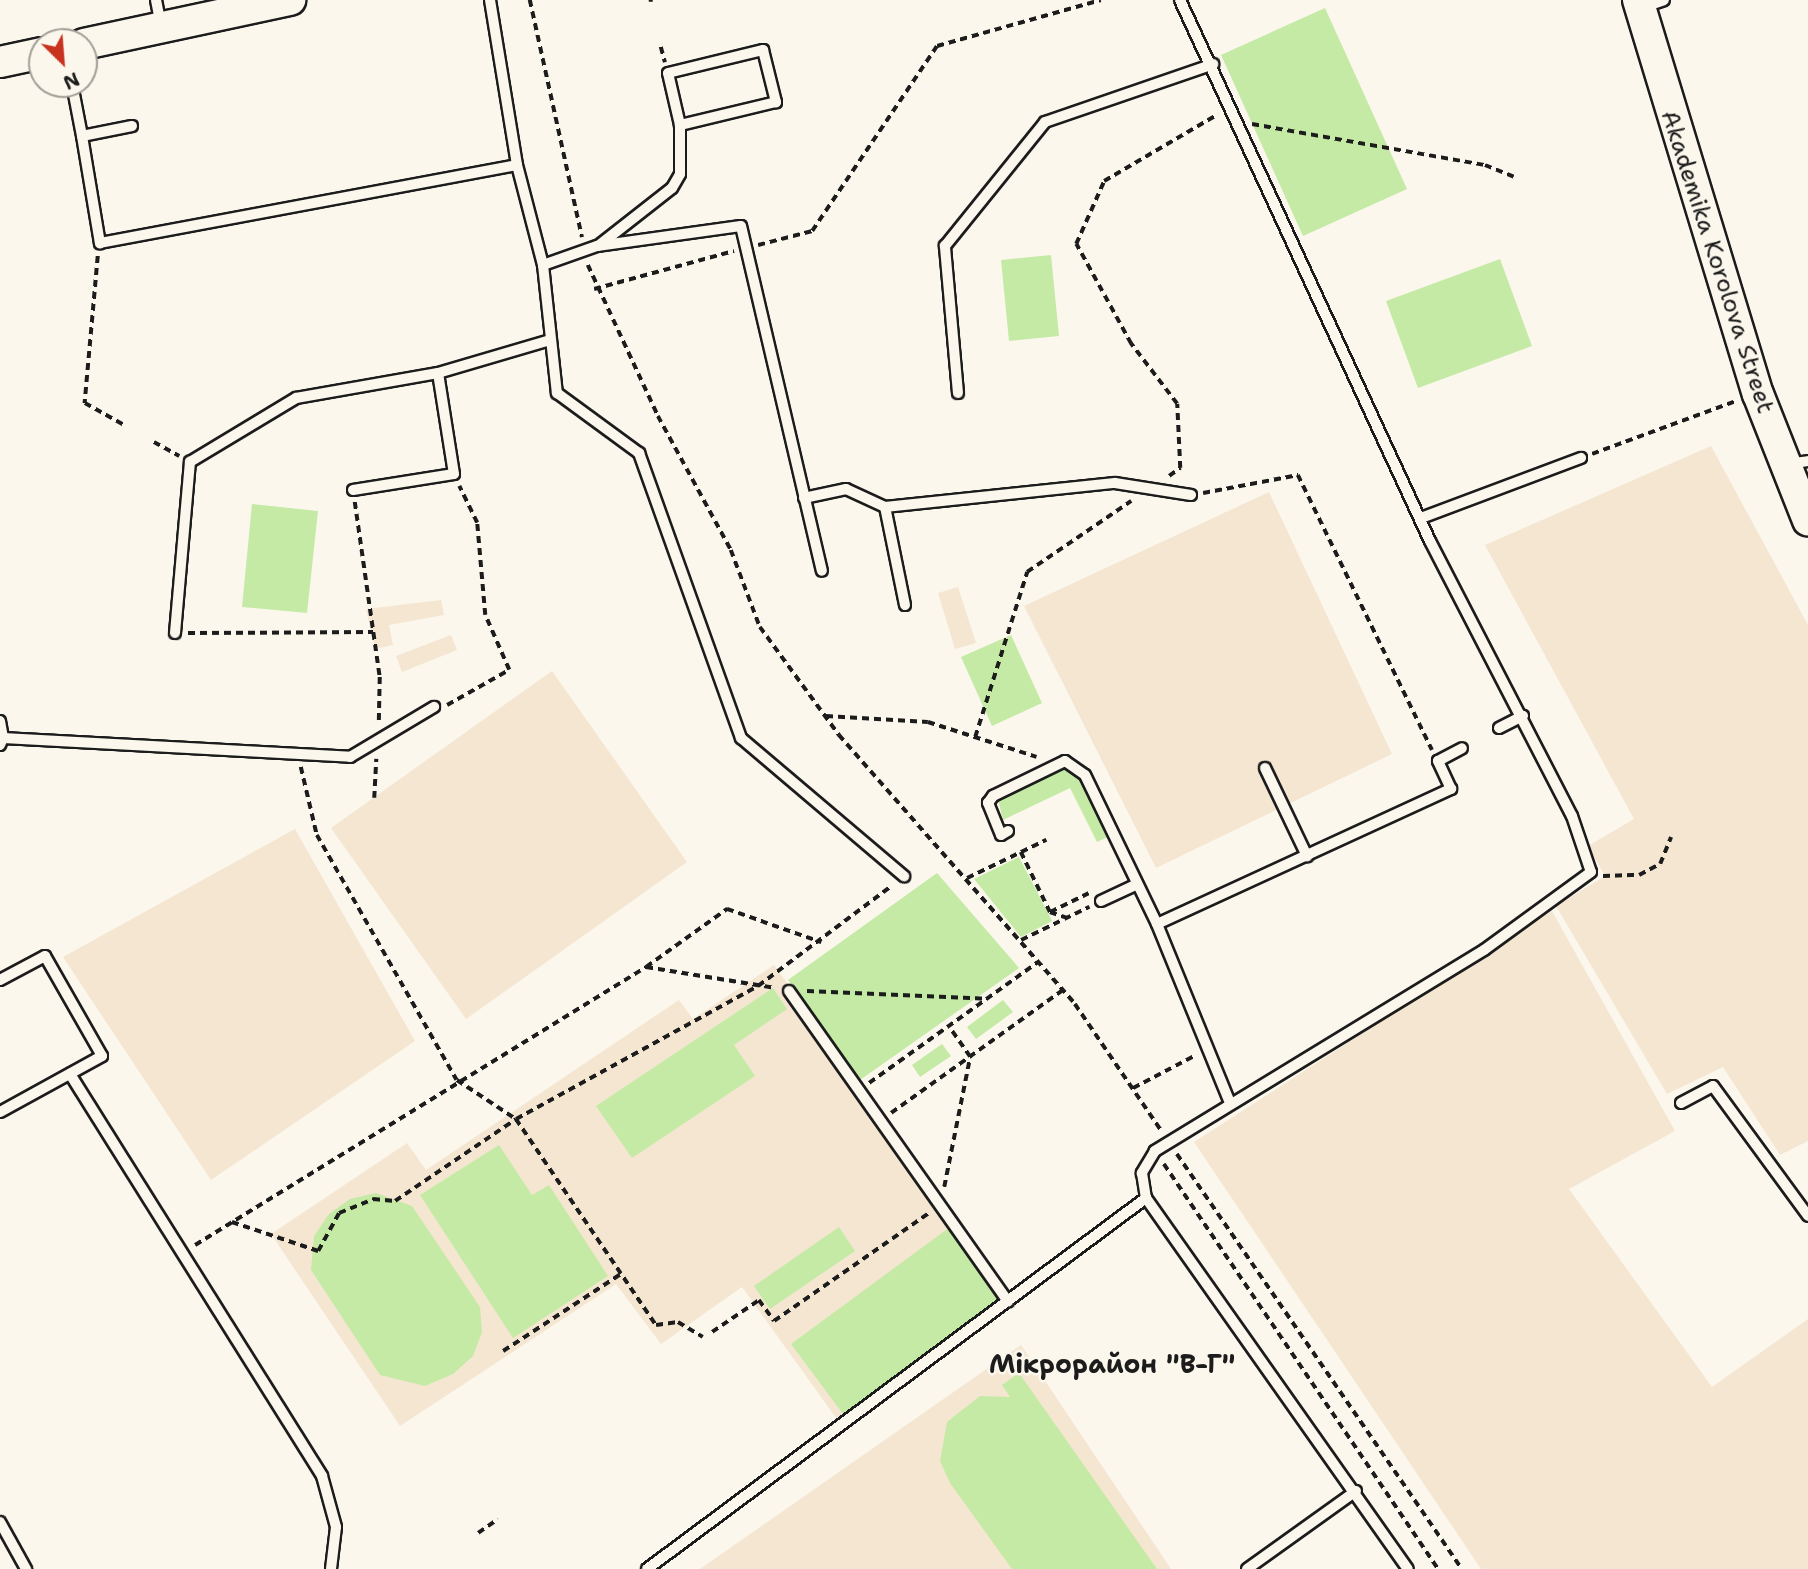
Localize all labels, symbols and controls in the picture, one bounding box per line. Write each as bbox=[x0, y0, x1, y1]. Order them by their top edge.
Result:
north arrow bbox=[28, 28, 98, 98]
text: N bbox=[59, 66, 83, 95]
street label: Akademika Korolova Street bbox=[1654, 107, 1780, 417]
district label: Мікрорайон "В-Г" bbox=[989, 1348, 1235, 1380]

